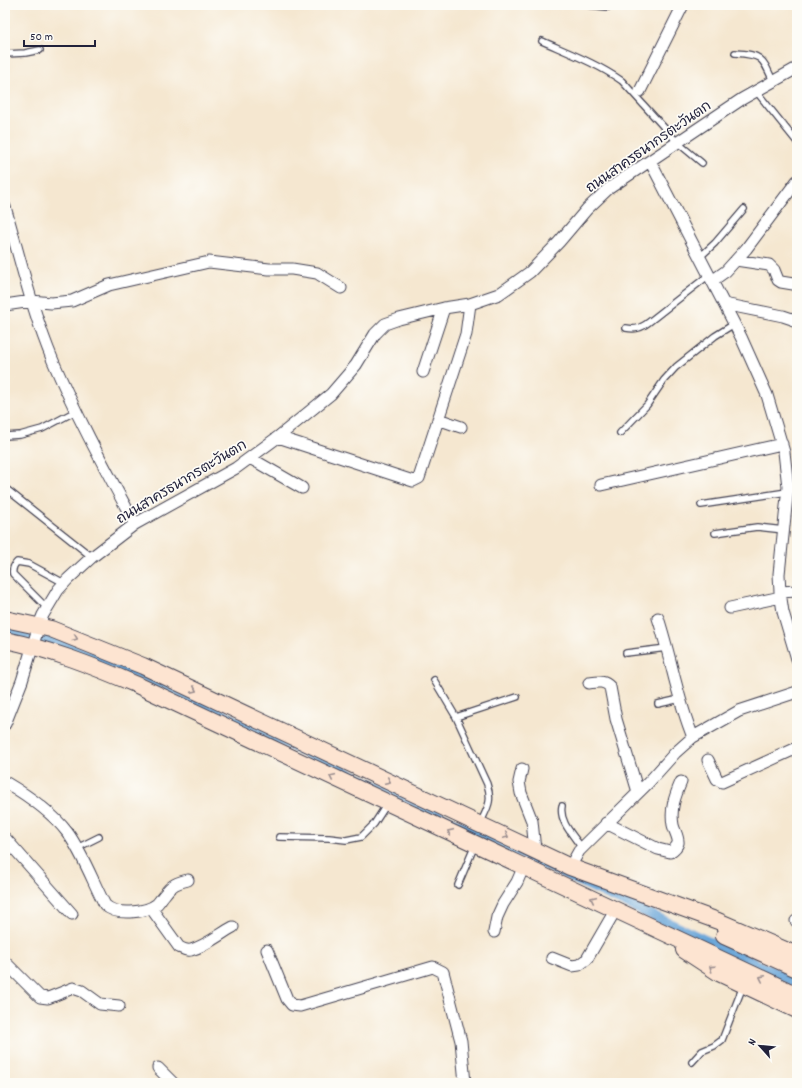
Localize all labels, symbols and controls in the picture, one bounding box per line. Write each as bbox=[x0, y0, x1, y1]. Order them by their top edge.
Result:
scale bar bbox=[24, 22, 95, 48]
text: 50 m bbox=[30, 29, 53, 46]
street label: ถนนสาครธนากรตะวันตก bbox=[582, 97, 716, 199]
street label: ถนนสาครธนากรตะวันตก bbox=[113, 436, 251, 530]
one-way arrow bbox=[72, 634, 79, 642]
one-way arrow bbox=[191, 686, 198, 694]
one-way arrow bbox=[329, 774, 337, 782]
one-way arrow bbox=[384, 776, 391, 784]
one-way arrow bbox=[447, 829, 455, 837]
one-way arrow bbox=[502, 832, 509, 840]
one-way arrow bbox=[590, 896, 598, 904]
one-way arrow bbox=[709, 965, 716, 973]
one-way arrow bbox=[759, 975, 766, 983]
north arrow bbox=[740, 1026, 780, 1066]
text: N bbox=[745, 1036, 761, 1048]

